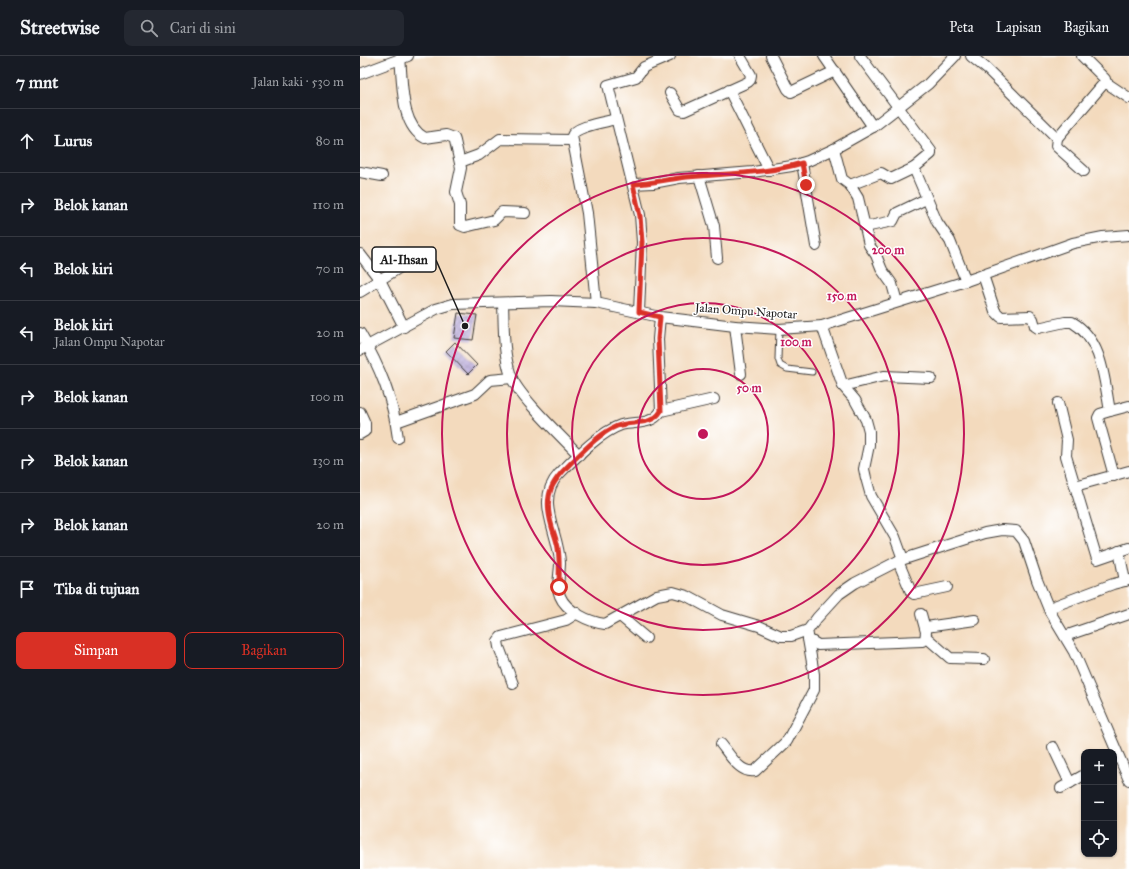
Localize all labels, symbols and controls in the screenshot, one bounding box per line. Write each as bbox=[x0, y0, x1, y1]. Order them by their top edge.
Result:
search box bbox=[124, 10, 404, 46]
text: Streetwise bbox=[20, 16, 100, 39]
icon: search bbox=[138, 17, 160, 39]
text: Cari di sini bbox=[170, 19, 236, 37]
text: Peta bbox=[949, 19, 974, 36]
text: Lapisan bbox=[996, 19, 1041, 36]
text: Bagikan bbox=[1063, 19, 1109, 36]
text: 7 mnt bbox=[16, 72, 58, 93]
text: Jalan kaki · 530 m bbox=[253, 74, 344, 90]
icon: ahead bbox=[16, 130, 38, 152]
text: Lurus bbox=[54, 132, 92, 150]
text: 80 m bbox=[316, 133, 344, 149]
route end bbox=[797, 176, 815, 194]
icon: right bbox=[16, 194, 38, 216]
text: Belok kanan bbox=[54, 196, 128, 214]
text: 110 m bbox=[312, 197, 344, 213]
text: 200 m bbox=[872, 243, 905, 257]
callout: Al-Ihsan bbox=[372, 247, 436, 272]
text: Al-Ihsan bbox=[379, 252, 428, 268]
icon: left bbox=[16, 258, 38, 280]
text: Belok kiri bbox=[54, 260, 113, 278]
text: 70 m bbox=[316, 261, 344, 277]
text: 150 m bbox=[827, 289, 858, 303]
street label: Jalan Ompu Napotar bbox=[692, 300, 798, 323]
text: Belok kiri bbox=[54, 316, 113, 334]
icon: left bbox=[16, 322, 38, 344]
text: 20 m bbox=[316, 325, 344, 341]
text: Jalan Ompu Napotar bbox=[54, 334, 165, 350]
text: 100 m bbox=[780, 335, 813, 349]
text: 50 m bbox=[736, 381, 763, 395]
icon: right bbox=[16, 386, 38, 408]
text: Belok kanan bbox=[54, 388, 128, 406]
text: 100 m bbox=[310, 389, 344, 405]
centre of rings bbox=[696, 427, 710, 441]
icon: right bbox=[16, 450, 38, 472]
text: Belok kanan bbox=[54, 452, 128, 470]
text: 130 m bbox=[312, 453, 344, 469]
icon: right bbox=[16, 514, 38, 536]
text: Belok kanan bbox=[54, 516, 128, 534]
text: 20 m bbox=[316, 517, 344, 533]
icon: arrive bbox=[16, 578, 38, 600]
route start bbox=[550, 578, 568, 596]
text: Tiba di tujuan bbox=[54, 580, 139, 598]
button: Simpan bbox=[16, 632, 176, 669]
button: Bagikan bbox=[184, 632, 344, 669]
map controls bbox=[1081, 749, 1117, 857]
button: + bbox=[1081, 749, 1117, 785]
button: − bbox=[1081, 785, 1117, 821]
button: locate bbox=[1081, 821, 1117, 857]

